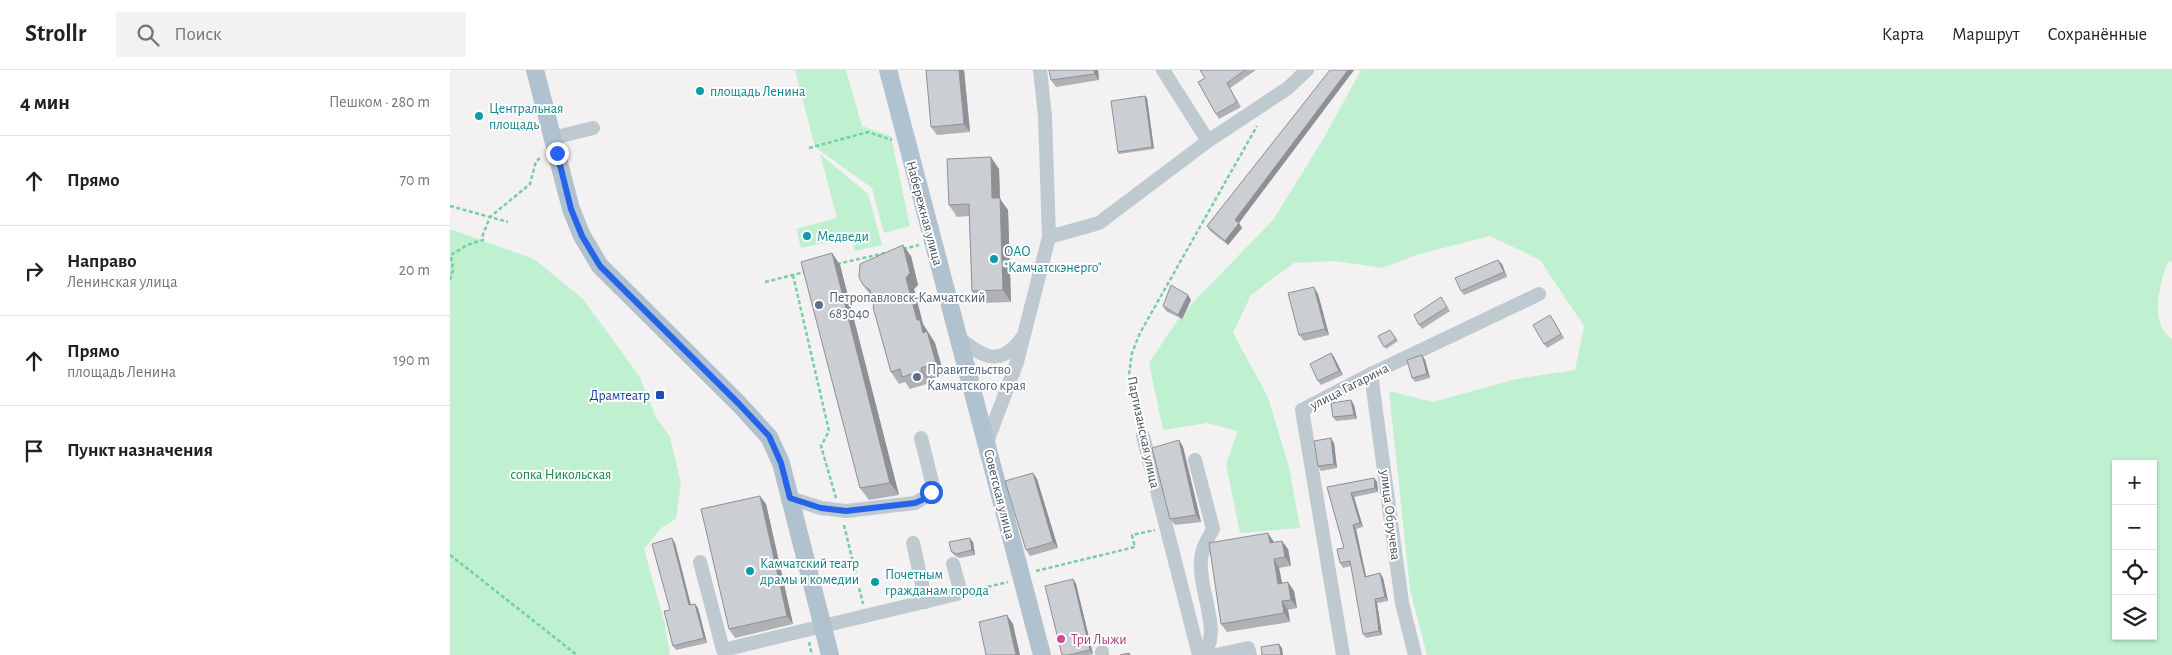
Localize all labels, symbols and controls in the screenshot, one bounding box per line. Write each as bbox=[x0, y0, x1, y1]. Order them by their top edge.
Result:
search box bbox=[116, 12, 466, 57]
icon: search bbox=[134, 21, 162, 49]
text: Strollr bbox=[25, 22, 86, 46]
text: Поиск bbox=[174, 25, 222, 44]
text: Карта bbox=[1882, 26, 1924, 44]
text: Маршрут bbox=[1952, 26, 2020, 44]
text: Сохранённые bbox=[2048, 26, 2147, 44]
marker: площадь Ленина bbox=[694, 85, 706, 97]
place label: площадь Ленина bbox=[710, 85, 806, 99]
text: 4 мин bbox=[20, 92, 70, 113]
text: Пешком · 280 m bbox=[329, 94, 430, 110]
place label: Центральная площадь bbox=[489, 102, 564, 132]
marker: Центральная площадь bbox=[473, 110, 485, 122]
route end bbox=[546, 142, 569, 165]
street label: Набережная улица bbox=[903, 159, 945, 268]
icon: ahead bbox=[20, 167, 48, 195]
text: Прямо bbox=[67, 171, 120, 190]
text: 70 m bbox=[399, 172, 430, 188]
marker: Медведи bbox=[801, 230, 813, 242]
place label: Медведи bbox=[817, 230, 869, 244]
place label: ОАО "Камчатскэнерго" bbox=[1004, 245, 1102, 275]
text: Направо bbox=[67, 252, 137, 271]
marker: ОАО "Камчатскэнерго" bbox=[988, 253, 1000, 265]
icon: right bbox=[20, 257, 48, 285]
text: 20 m bbox=[399, 262, 430, 278]
text: Ленинская улица bbox=[67, 274, 178, 290]
place label: Петропавловск-Камчатский 683040 bbox=[829, 291, 986, 321]
marker: Петропавловск-Камчатский 683040 bbox=[813, 299, 825, 311]
text: Прямо bbox=[67, 342, 120, 361]
icon: ahead bbox=[20, 347, 48, 375]
text: 190 m bbox=[393, 352, 430, 368]
street label: улица Гагарина bbox=[1307, 361, 1392, 413]
place label: Правительство Камчатского края bbox=[927, 363, 1026, 393]
text: площадь Ленина bbox=[67, 364, 176, 380]
marker: Правительство Камчатского края bbox=[911, 371, 923, 383]
street label: Партизанская улица bbox=[1124, 375, 1162, 490]
place label: Драмтеатр bbox=[589, 389, 650, 403]
marker: Драмтеатр bbox=[654, 389, 666, 401]
icon: arrive bbox=[20, 437, 48, 465]
text: Пункт назначения bbox=[67, 441, 213, 460]
street label: Советская улица bbox=[981, 448, 1017, 541]
map controls bbox=[2112, 460, 2157, 640]
button: + bbox=[2112, 460, 2157, 505]
park label: сопка Никольская bbox=[510, 468, 612, 482]
street label: улица Обручева bbox=[1377, 468, 1403, 562]
route start bbox=[920, 481, 943, 504]
button: − bbox=[2112, 505, 2157, 550]
button: locate bbox=[2112, 550, 2157, 595]
place label: Камчатский театр драмы и комедии bbox=[760, 557, 859, 587]
marker: Камчатский театр драмы и комедии bbox=[744, 565, 756, 577]
place label: Почетным гражданам города bbox=[885, 568, 990, 598]
marker: Почетным гражданам города bbox=[869, 576, 881, 588]
button: layers bbox=[2112, 595, 2157, 640]
marker: Три Лыжи bbox=[1055, 633, 1067, 645]
place label: Три Лыжи bbox=[1071, 633, 1127, 647]

